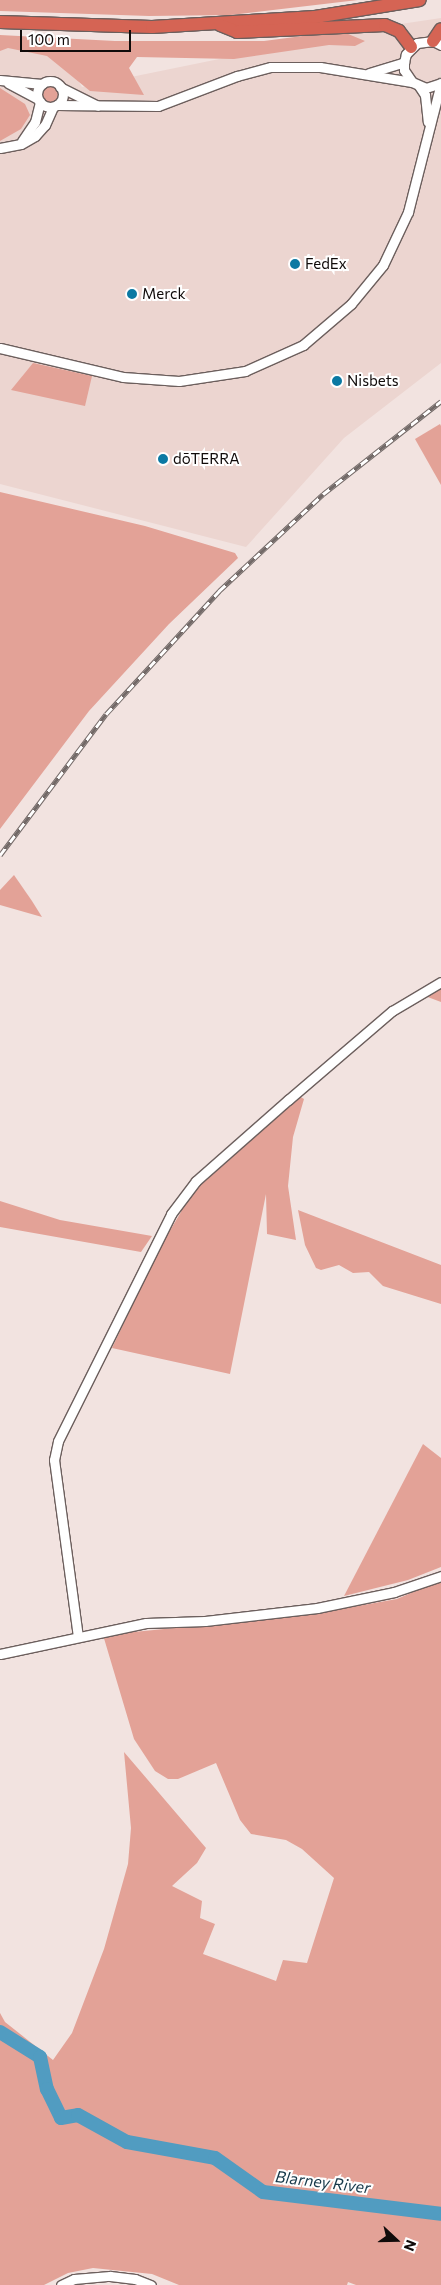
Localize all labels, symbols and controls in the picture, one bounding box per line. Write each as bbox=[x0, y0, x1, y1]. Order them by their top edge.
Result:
scale bar bbox=[22, 20, 134, 52]
text: 100 m bbox=[28, 30, 70, 48]
place label: FedEx bbox=[305, 255, 347, 273]
marker: FedEx bbox=[289, 258, 301, 270]
place label: Merck bbox=[142, 285, 186, 303]
marker: Merck bbox=[126, 288, 138, 300]
place label: Nisbets bbox=[347, 372, 399, 390]
marker: Nisbets bbox=[331, 375, 343, 387]
place label: dōTERRA bbox=[173, 450, 240, 468]
marker: dōTERRA bbox=[157, 453, 169, 465]
water label: Blarney River bbox=[274, 2167, 372, 2197]
north arrow bbox=[371, 2215, 421, 2265]
text: N bbox=[401, 2238, 420, 2254]

